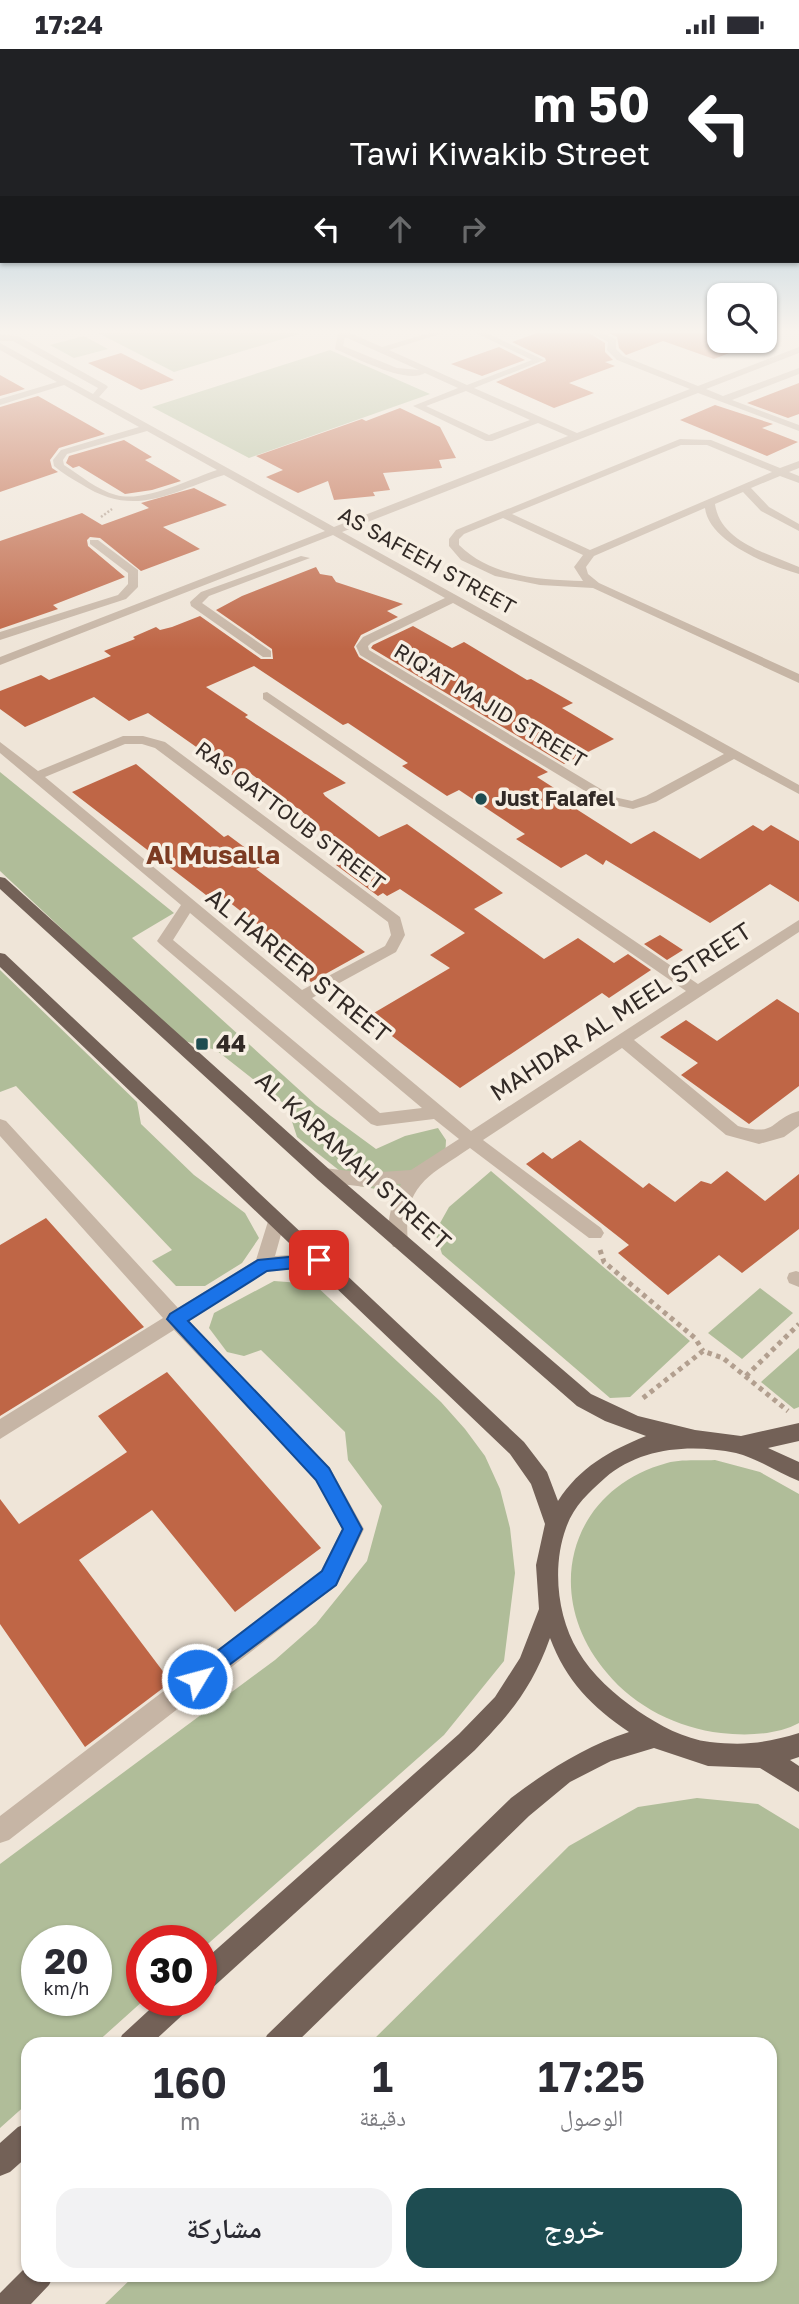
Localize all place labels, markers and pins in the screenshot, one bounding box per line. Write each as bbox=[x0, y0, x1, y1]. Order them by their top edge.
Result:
place label: Just Falafel bbox=[495, 785, 615, 811]
marker: Just Falafel bbox=[473, 791, 489, 807]
place label: 44 bbox=[216, 1028, 246, 1057]
marker: 44 bbox=[194, 1036, 210, 1052]
pin bbox=[289, 1230, 349, 1290]

